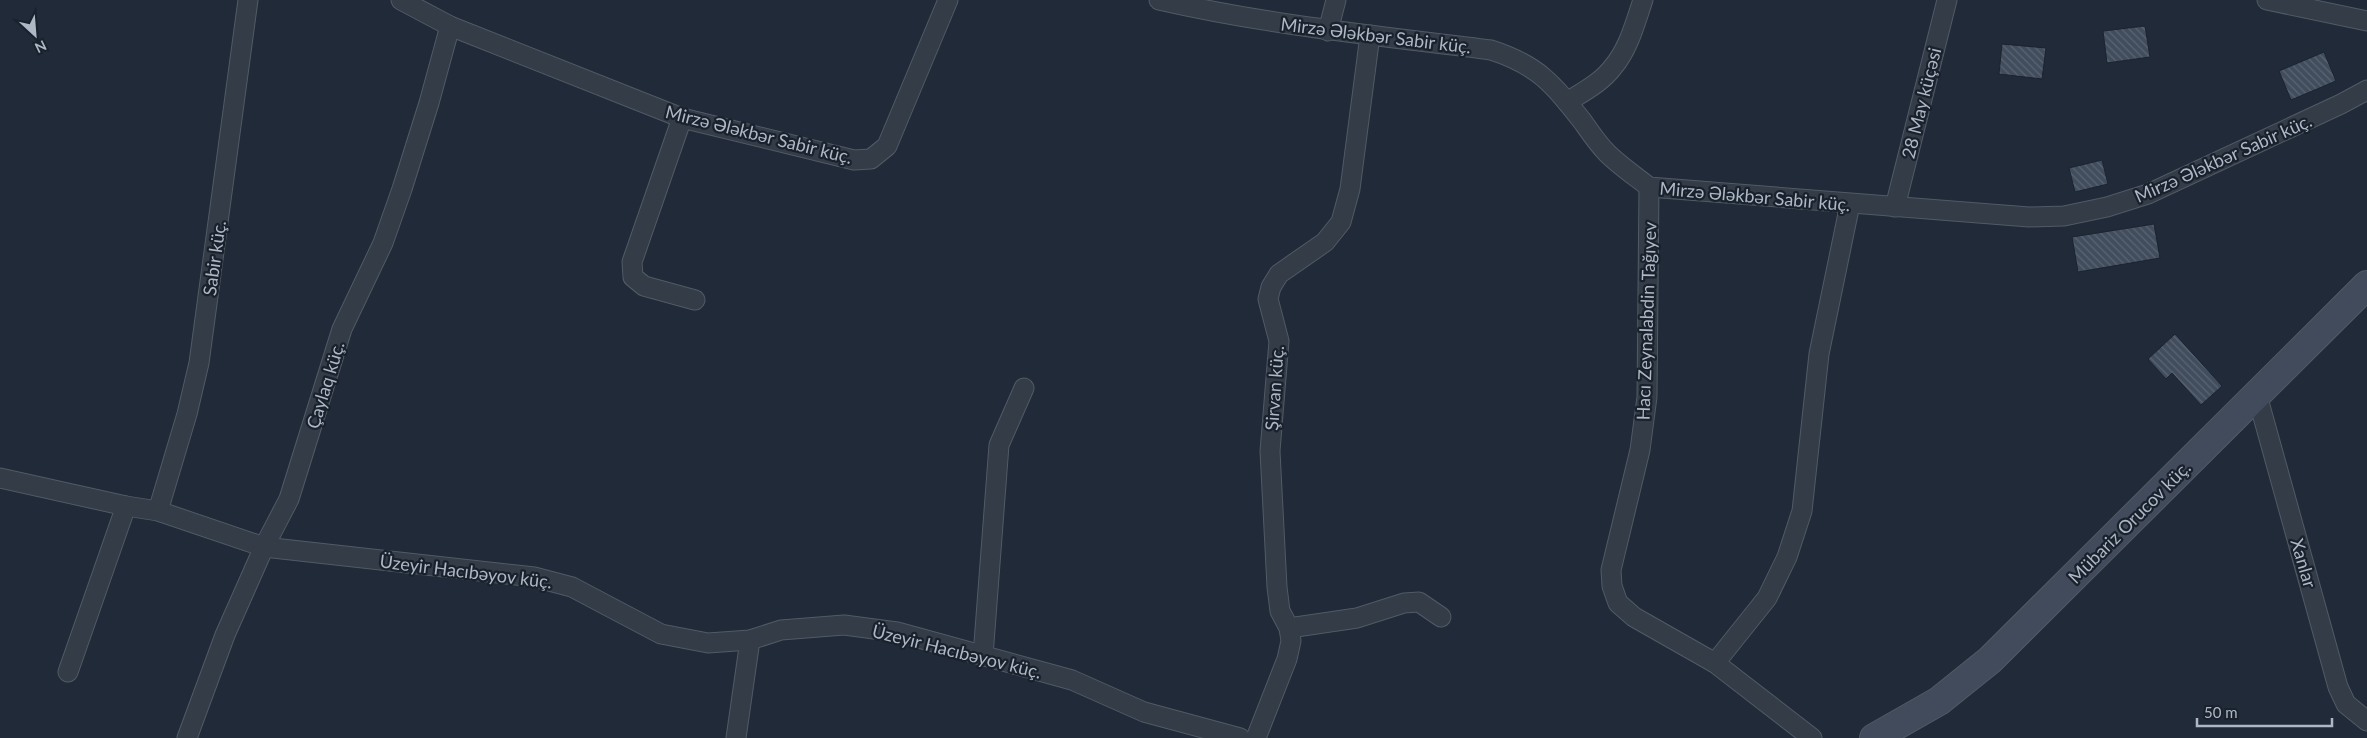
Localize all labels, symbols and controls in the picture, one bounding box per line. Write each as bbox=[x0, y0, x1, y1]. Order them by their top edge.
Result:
north arrow bbox=[10, 10, 60, 60]
street label: Mirzə Ələkbər Sabir küç. bbox=[1280, 12, 1472, 58]
text: N bbox=[32, 37, 49, 57]
street label: 28 May küçəsi bbox=[1897, 45, 1945, 161]
street label: Mirzə Ələkbər Sabir küç. bbox=[663, 100, 855, 168]
street label: Mirzə Ələkbər Sabir küç. bbox=[2131, 109, 2315, 207]
street label: Mirzə Ələkbər Sabir küç. bbox=[1659, 177, 1851, 215]
street label: Sabir küç. bbox=[198, 219, 230, 297]
street label: Hacı Zeynalabdin Tağıyev bbox=[1632, 221, 1660, 421]
street label: Çaylaq küç. bbox=[301, 339, 349, 431]
street label: Şirvan küç. bbox=[1260, 345, 1288, 431]
street label: Mübariz Orucov küç. bbox=[2063, 456, 2195, 588]
street label: Xanlar bbox=[2286, 536, 2322, 591]
street label: Üzeyir Hacıbəyov küç. bbox=[378, 550, 554, 592]
street label: Üzeyir Hacıbəyov küç. bbox=[870, 619, 1044, 683]
scale bar bbox=[2197, 696, 2332, 728]
text: 50 m bbox=[2204, 703, 2238, 721]

